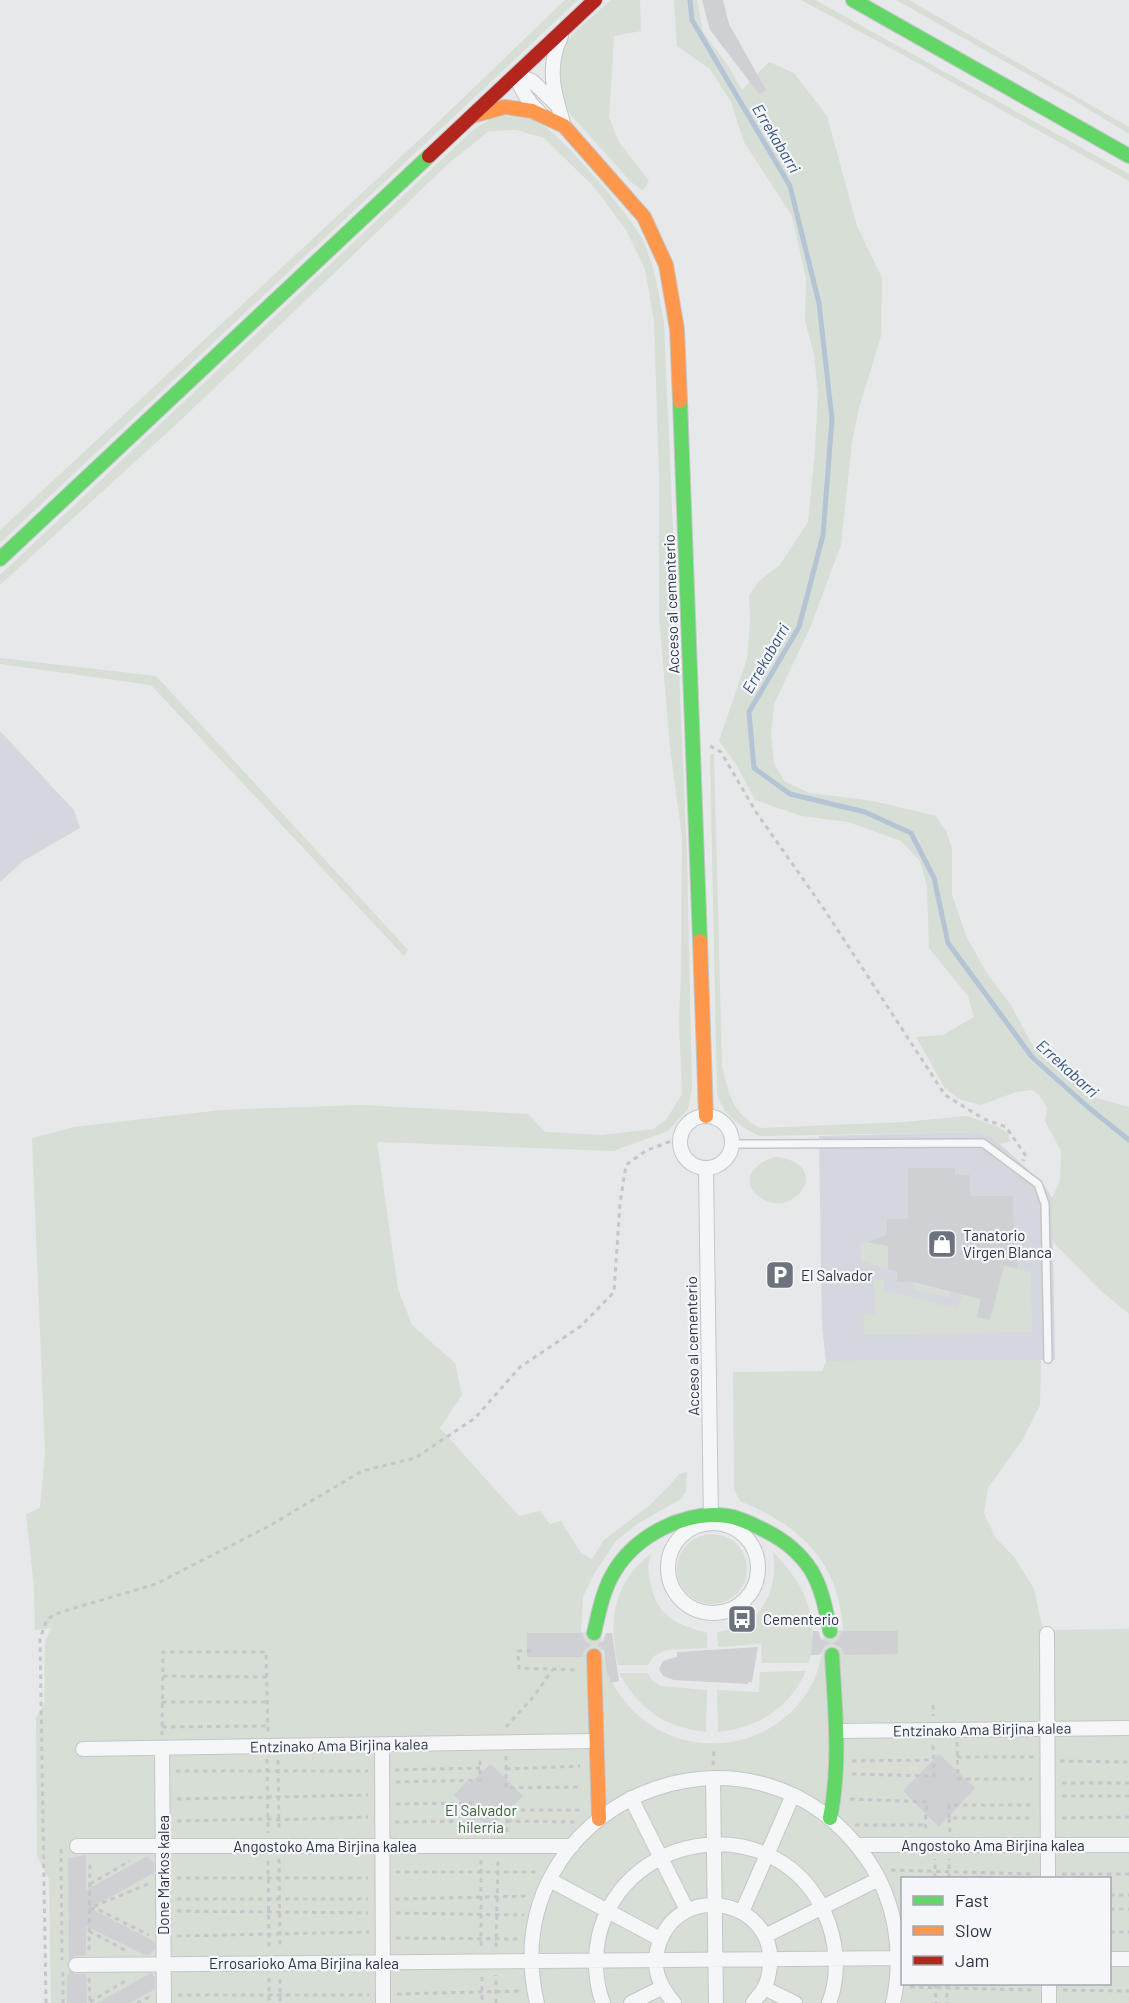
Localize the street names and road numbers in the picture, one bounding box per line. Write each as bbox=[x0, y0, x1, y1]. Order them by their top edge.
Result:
street label: Acceso al cementerio bbox=[660, 534, 682, 674]
street label: Acceso al cementerio bbox=[682, 1276, 702, 1416]
street label: Entzinako Ama Birjina kalea bbox=[893, 1718, 1071, 1740]
street label: Entzinako Ama Birjina kalea bbox=[250, 1734, 428, 1756]
street label: Done Markos kalea bbox=[154, 1815, 172, 1935]
street label: Angostoko Ama Birjina kalea bbox=[901, 1836, 1085, 1854]
street label: Angostoko Ama Birjina kalea bbox=[233, 1837, 417, 1855]
street label: Errosarioko Ama Birjina kalea bbox=[209, 1954, 399, 1972]

